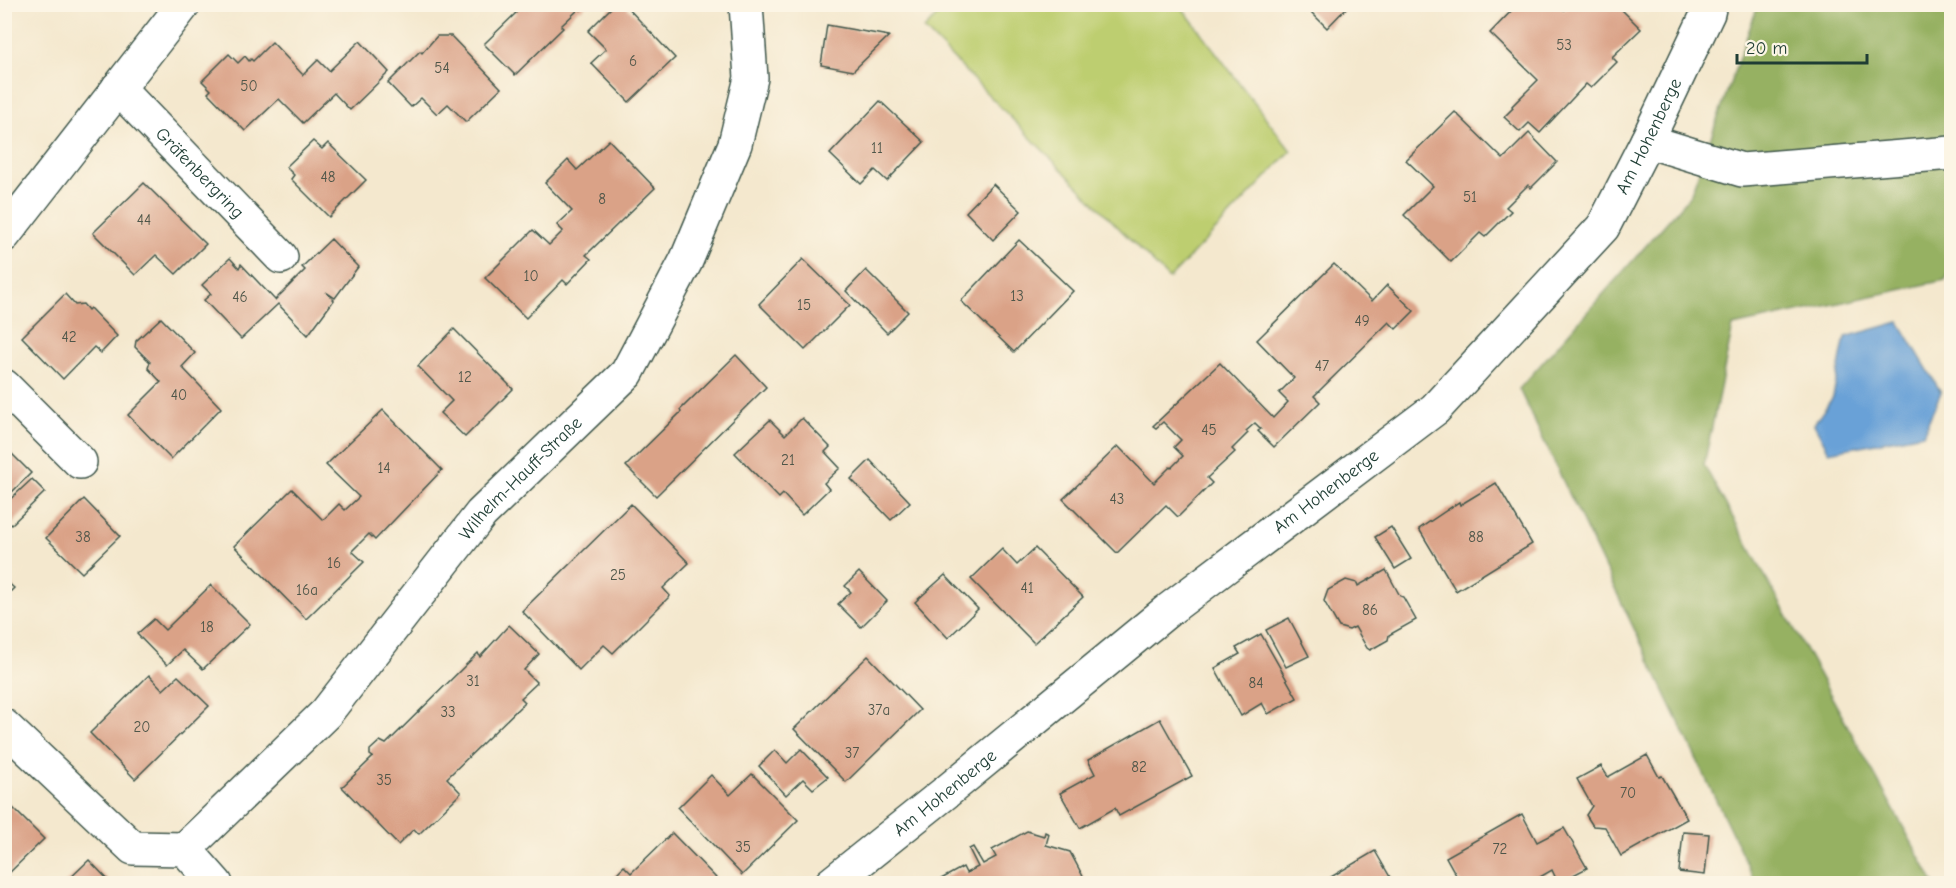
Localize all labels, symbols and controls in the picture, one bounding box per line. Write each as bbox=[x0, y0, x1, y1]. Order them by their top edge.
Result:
scale bar bbox=[1737, 27, 1868, 65]
house number: 53 bbox=[1556, 36, 1572, 54]
text: 20 m bbox=[1746, 38, 1787, 59]
house number: 6 bbox=[629, 52, 637, 70]
house number: 54 bbox=[434, 59, 450, 77]
street label: Am Hohenberge bbox=[1612, 75, 1686, 198]
house number: 50 bbox=[240, 77, 258, 95]
street label: Gräfenbergring bbox=[151, 123, 248, 223]
house number: 11 bbox=[871, 139, 883, 157]
house number: 48 bbox=[321, 168, 336, 186]
house number: 51 bbox=[1463, 188, 1477, 206]
house number: 8 bbox=[598, 190, 606, 208]
house number: 44 bbox=[137, 211, 151, 229]
house number: 10 bbox=[523, 267, 539, 285]
house number: 13 bbox=[1010, 287, 1024, 305]
house number: 46 bbox=[232, 288, 248, 306]
house number: 15 bbox=[797, 296, 811, 314]
house number: 49 bbox=[1354, 312, 1370, 330]
house number: 42 bbox=[61, 328, 77, 346]
house number: 47 bbox=[1315, 357, 1329, 375]
house number: 12 bbox=[458, 368, 472, 386]
house number: 40 bbox=[171, 386, 187, 404]
street label: Wilhelm-Hauff-Straße bbox=[455, 412, 586, 544]
house number: 45 bbox=[1201, 421, 1217, 439]
street label: Am Hohenberge bbox=[1269, 445, 1383, 538]
house number: 21 bbox=[781, 451, 795, 469]
house number: 14 bbox=[377, 459, 391, 477]
house number: 43 bbox=[1110, 490, 1124, 508]
house number: 38 bbox=[75, 528, 91, 546]
house number: 88 bbox=[1468, 528, 1484, 546]
house number: 16 bbox=[327, 554, 341, 572]
house number: 25 bbox=[610, 566, 626, 584]
house number: 41 bbox=[1020, 579, 1034, 597]
house number: 16a bbox=[296, 581, 318, 599]
house number: 86 bbox=[1362, 601, 1378, 619]
house number: 18 bbox=[200, 618, 214, 636]
house number: 31 bbox=[466, 672, 480, 690]
house number: 84 bbox=[1249, 674, 1264, 692]
house number: 37a bbox=[868, 701, 890, 719]
house number: 33 bbox=[440, 703, 456, 721]
house number: 20 bbox=[134, 718, 150, 736]
house number: 37 bbox=[845, 744, 859, 762]
street label: Am Hohenberge bbox=[889, 745, 1001, 841]
house number: 82 bbox=[1131, 758, 1147, 776]
house number: 35 bbox=[376, 771, 392, 789]
house number: 70 bbox=[1620, 784, 1636, 802]
house number: 35 bbox=[735, 838, 751, 856]
house number: 72 bbox=[1493, 840, 1507, 858]

